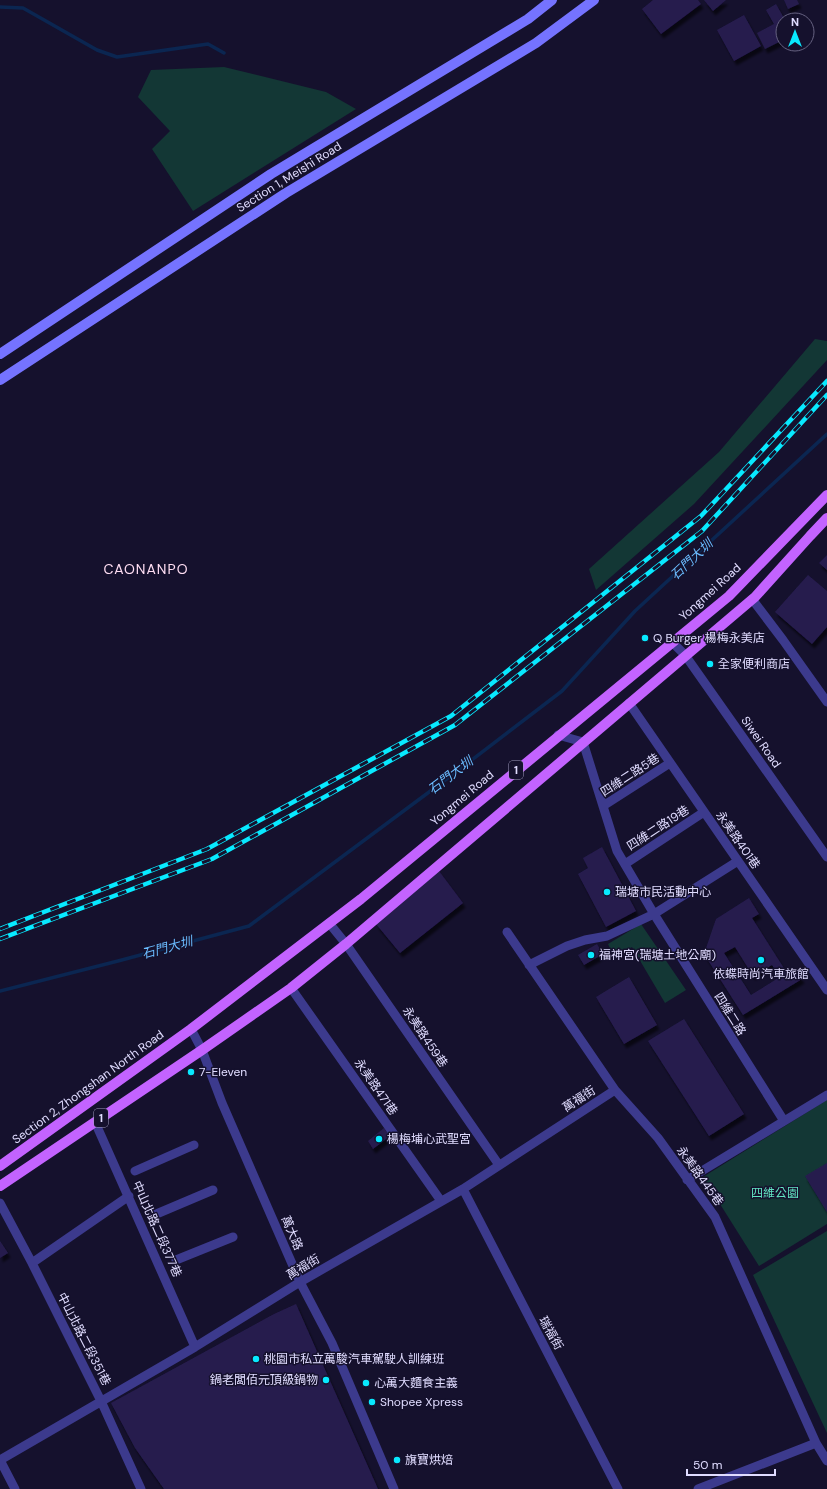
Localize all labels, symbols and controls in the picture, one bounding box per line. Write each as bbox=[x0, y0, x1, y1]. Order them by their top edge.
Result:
north arrow bbox=[775, 12, 815, 52]
text: N bbox=[791, 15, 799, 29]
street label: Section 1, Meishi Road bbox=[233, 138, 345, 216]
water label: 石門大圳 bbox=[667, 534, 718, 583]
district label: CAONANPO bbox=[104, 560, 188, 578]
street label: Yongmei Road bbox=[676, 560, 744, 624]
place label: Q Burger 楊梅永美店 bbox=[653, 630, 765, 646]
marker: Q Burger 楊梅永美店 bbox=[640, 633, 650, 643]
place label: 全家便利商店 bbox=[718, 656, 790, 672]
marker: 全家便利商店 bbox=[705, 659, 715, 669]
street label: Siwei Road bbox=[737, 713, 785, 771]
street label: 四維二路5巷 bbox=[597, 750, 663, 800]
water label: 石門大圳 bbox=[424, 752, 478, 798]
road number: 1 bbox=[509, 761, 523, 779]
street label: Yongmei Road bbox=[427, 767, 497, 829]
street label: 四維二路19巷 bbox=[624, 802, 692, 854]
street label: 永美路401巷 bbox=[712, 808, 764, 872]
place label: 瑞塘市民活動中心 bbox=[615, 884, 711, 900]
marker: 瑞塘市民活動中心 bbox=[602, 887, 612, 897]
water label: 石門大圳 bbox=[140, 932, 196, 962]
place label: 福神宮(瑞塘土地公廟) bbox=[599, 947, 716, 963]
marker: 福神宮(瑞塘土地公廟) bbox=[586, 950, 596, 960]
marker: 依蝶時尚汽車旅館 bbox=[756, 955, 766, 965]
place label: 依蝶時尚汽車旅館 bbox=[713, 966, 809, 982]
street label: 四維二路 bbox=[710, 989, 750, 1039]
street label: 永美路459巷 bbox=[399, 1004, 451, 1070]
street label: Section 2, Zhongshan North Road bbox=[9, 1027, 167, 1147]
street label: 永美路471巷 bbox=[351, 1056, 401, 1118]
place label: 7-Eleven bbox=[199, 1064, 247, 1080]
marker: 7-Eleven bbox=[186, 1067, 196, 1077]
street label: 萬福街 bbox=[560, 1082, 598, 1116]
road number: 1 bbox=[94, 1109, 108, 1127]
place label: 楊梅埔心武聖宮 bbox=[387, 1131, 471, 1147]
marker: 楊梅埔心武聖宮 bbox=[374, 1134, 384, 1144]
street label: 永美路445巷 bbox=[673, 1143, 727, 1209]
street label: 中山北路二段377巷 bbox=[129, 1178, 185, 1280]
park label: 四維公園 bbox=[751, 1185, 799, 1201]
street label: 萬大路 bbox=[278, 1213, 306, 1253]
street label: 萬福街 bbox=[283, 1251, 323, 1283]
street label: 中山北路二段351巷 bbox=[54, 1290, 114, 1388]
street label: 瑞福街 bbox=[535, 1313, 567, 1353]
place label: 桃園市私立萬駿汽車駕駛人訓練班 bbox=[264, 1351, 444, 1367]
marker: 桃園市私立萬駿汽車駕駛人訓練班 bbox=[251, 1354, 261, 1364]
place label: 鍋老闆佰元頂級鍋物 bbox=[210, 1372, 318, 1388]
marker: 鍋老闆佰元頂級鍋物 bbox=[321, 1375, 331, 1385]
place label: 心萬大麵食主義 bbox=[374, 1375, 458, 1391]
marker: 心萬大麵食主義 bbox=[361, 1378, 371, 1388]
place label: Shopee Xpress bbox=[380, 1394, 463, 1410]
marker: Shopee Xpress bbox=[367, 1397, 377, 1407]
scale bar bbox=[687, 1451, 775, 1477]
place label: 旗寶烘焙 bbox=[405, 1452, 453, 1468]
marker: 旗寶烘焙 bbox=[392, 1455, 402, 1465]
text: 50 m bbox=[693, 1457, 722, 1473]

